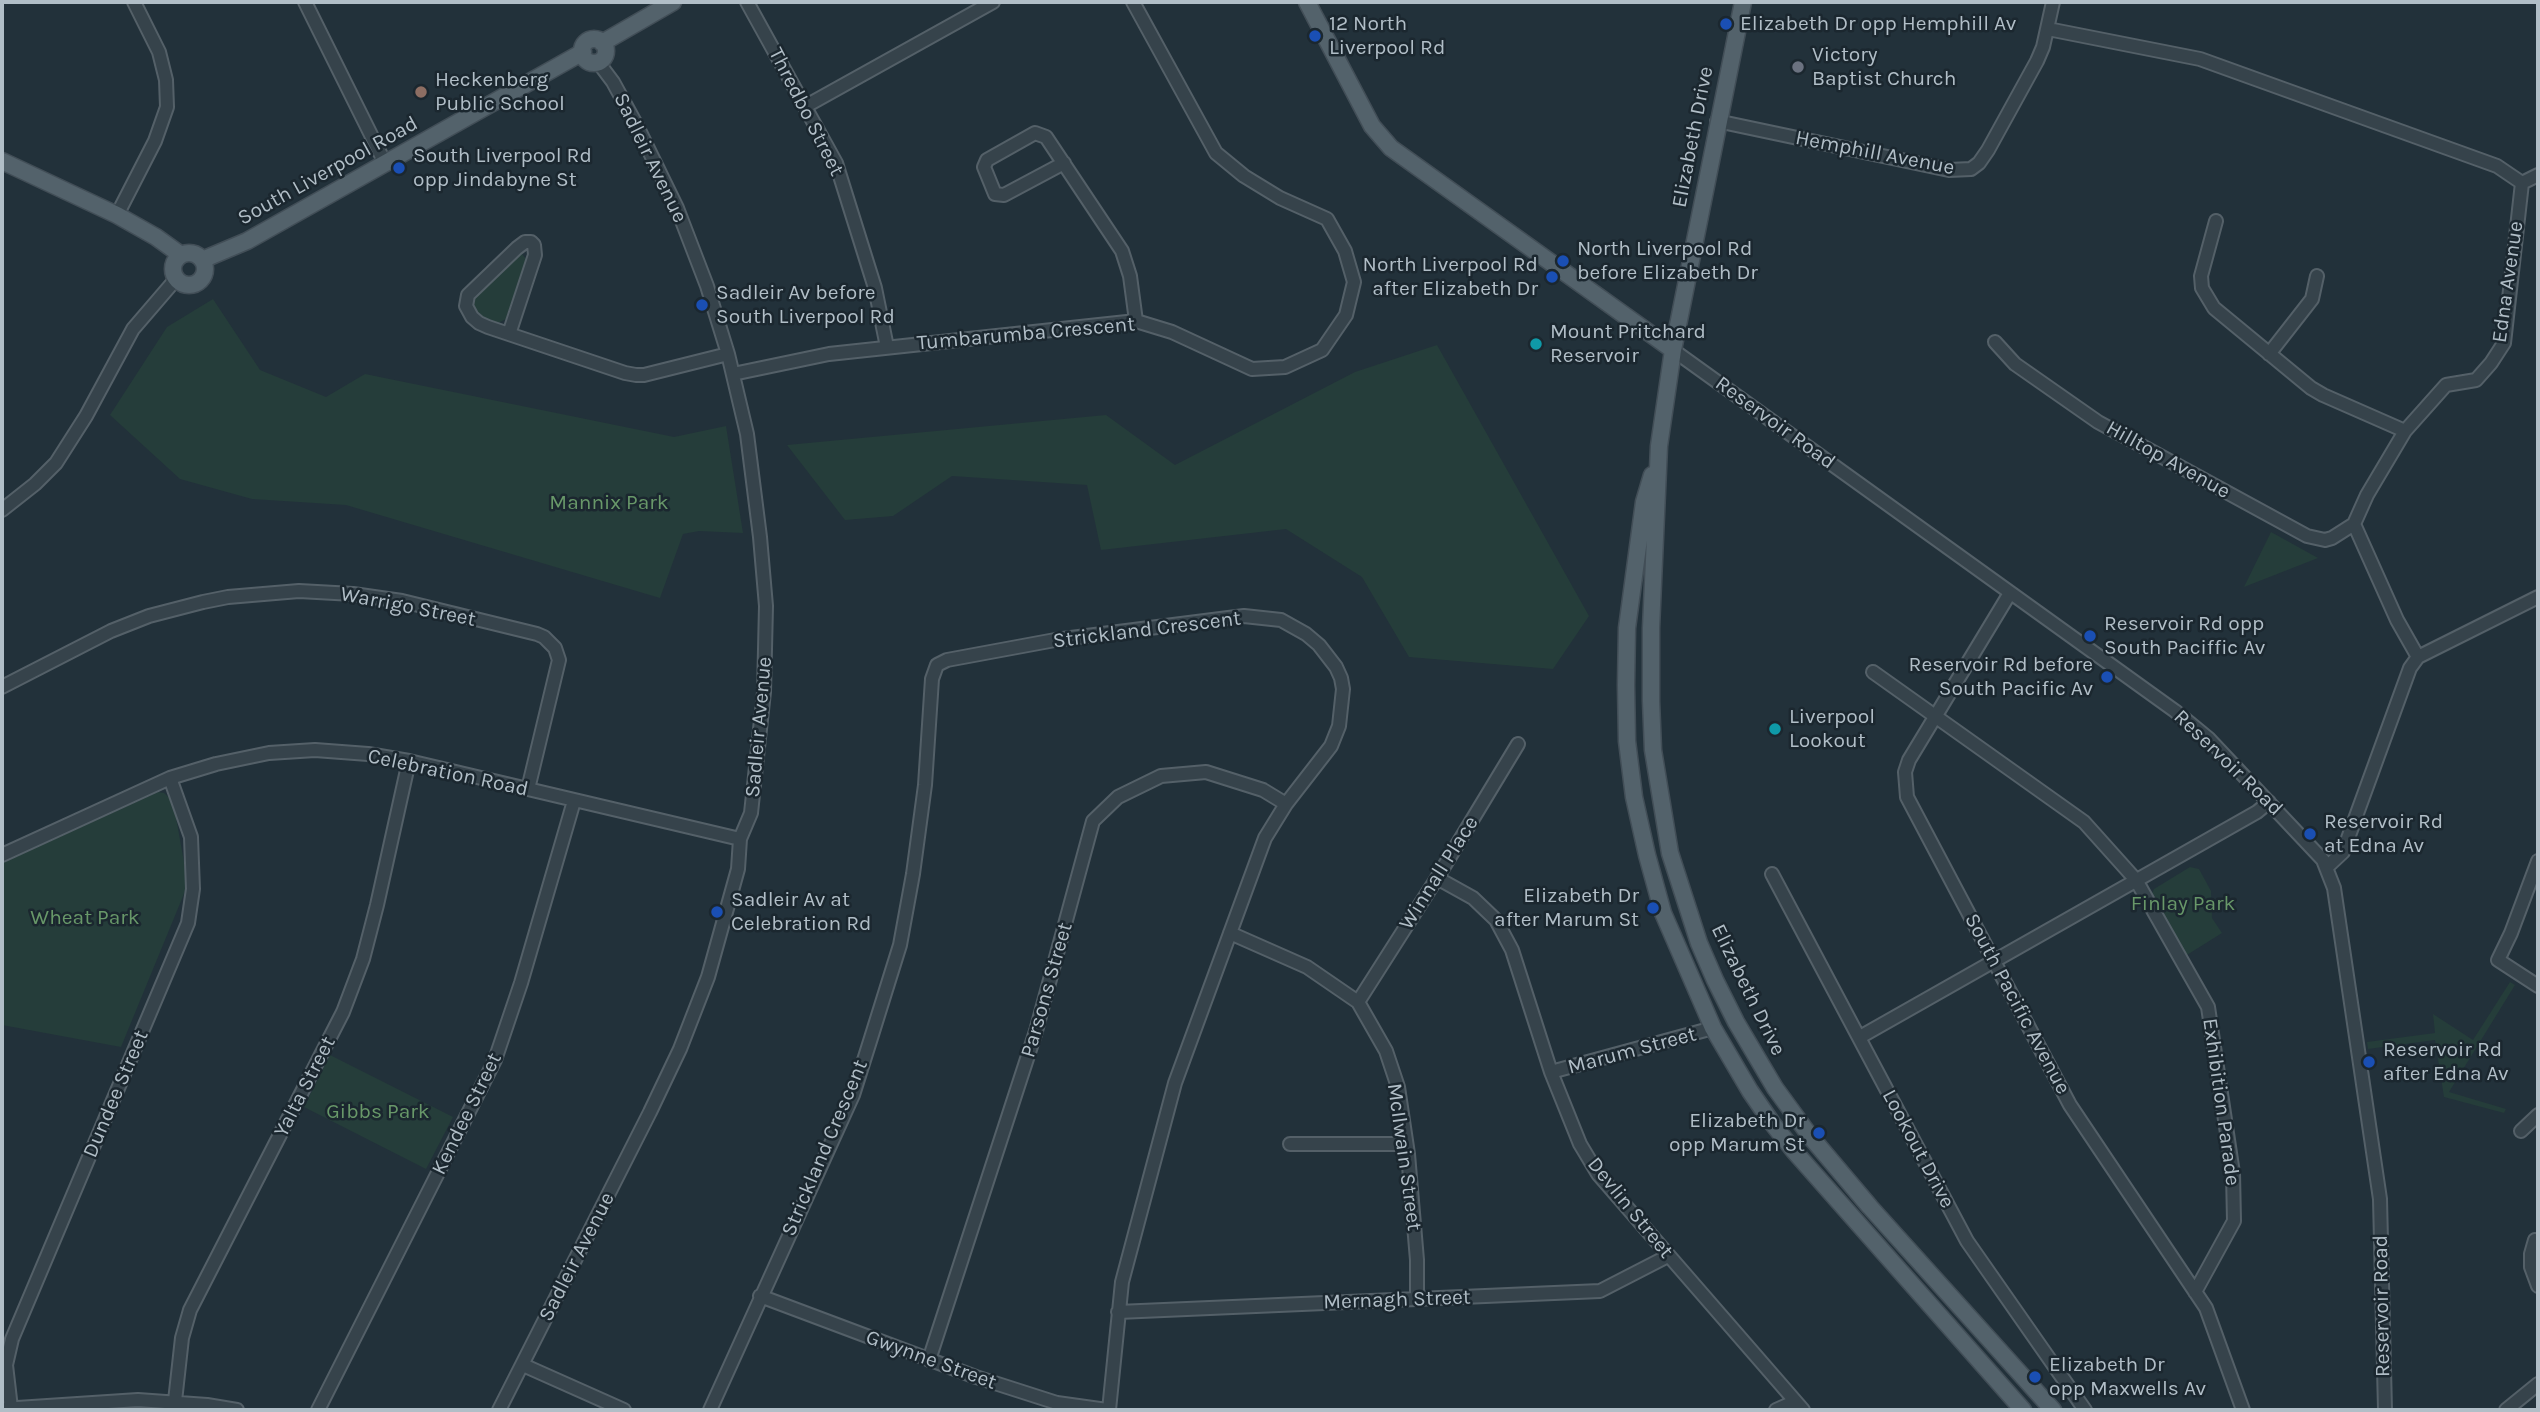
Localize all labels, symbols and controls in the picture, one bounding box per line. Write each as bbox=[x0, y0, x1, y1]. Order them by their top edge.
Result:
place label: 12 North Liverpool Rd bbox=[1329, 11, 1445, 61]
place label: Elizabeth Dr opp Hemphill Av bbox=[1740, 11, 2016, 37]
marker: Elizabeth Dr opp Hemphill Av bbox=[1718, 16, 1734, 32]
marker: 12 North Liverpool Rd bbox=[1307, 28, 1323, 44]
place label: Victory Baptist Church bbox=[1812, 42, 1956, 92]
street label: Thredbo Street bbox=[763, 44, 849, 180]
marker: Victory Baptist Church bbox=[1790, 59, 1806, 75]
street label: Elizabeth Drive bbox=[1667, 64, 1719, 210]
place label: Heckenberg Public School bbox=[435, 67, 565, 117]
marker: Heckenberg Public School bbox=[413, 84, 429, 100]
street label: Sadleir Avenue bbox=[608, 89, 692, 227]
street label: South Liverpool Road bbox=[234, 111, 422, 231]
street label: Hemphill Avenue bbox=[1793, 125, 1957, 181]
place label: South Liverpool Rd opp Jindabyne St bbox=[413, 143, 592, 193]
marker: South Liverpool Rd opp Jindabyne St bbox=[391, 160, 407, 176]
street label: Edna Avenue bbox=[2487, 220, 2529, 344]
place label: North Liverpool Rd before Elizabeth Dr bbox=[1577, 236, 1758, 286]
place label: North Liverpool Rd after Elizabeth Dr bbox=[1363, 252, 1538, 302]
marker: North Liverpool Rd before Elizabeth Dr bbox=[1555, 253, 1571, 269]
marker: North Liverpool Rd after Elizabeth Dr bbox=[1544, 269, 1560, 285]
place label: Sadleir Av before South Liverpool Rd bbox=[716, 280, 895, 330]
marker: Sadleir Av before South Liverpool Rd bbox=[694, 297, 710, 313]
street label: Tumbarumba Crescent bbox=[916, 312, 1136, 356]
place label: Mount Pritchard Reservoir bbox=[1550, 319, 1706, 369]
marker: Mount Pritchard Reservoir bbox=[1528, 336, 1544, 352]
street label: Reservoir Road bbox=[1710, 371, 1840, 475]
street label: Hilltop Avenue bbox=[2102, 416, 2234, 504]
park label: Mannix Park bbox=[549, 490, 669, 516]
street label: Warrigo Street bbox=[338, 582, 478, 632]
street label: Strickland Crescent bbox=[1052, 606, 1242, 654]
place label: Reservoir Rd opp South Paciffic Av bbox=[2104, 611, 2265, 661]
marker: Reservoir Rd opp South Paciffic Av bbox=[2082, 628, 2098, 644]
place label: Reservoir Rd before South Pacific Av bbox=[1909, 652, 2093, 702]
street label: Sadleir Avenue bbox=[740, 656, 778, 798]
marker: Reservoir Rd before South Pacific Av bbox=[2099, 669, 2115, 685]
place label: Liverpool Lookout bbox=[1789, 704, 1875, 754]
street label: Reservoir Road bbox=[2168, 705, 2288, 821]
marker: Liverpool Lookout bbox=[1767, 721, 1783, 737]
street label: Celebration Road bbox=[365, 744, 531, 802]
place label: Reservoir Rd at Edna Av bbox=[2324, 809, 2443, 859]
street label: Winnall Place bbox=[1394, 811, 1484, 935]
marker: Reservoir Rd at Edna Av bbox=[2302, 826, 2318, 842]
place label: Elizabeth Dr after Marum St bbox=[1494, 883, 1639, 933]
place label: Sadleir Av at Celebration Rd bbox=[731, 887, 872, 937]
park label: Finlay Park bbox=[2131, 891, 2235, 917]
marker: Elizabeth Dr after Marum St bbox=[1645, 900, 1661, 916]
marker: Sadleir Av at Celebration Rd bbox=[709, 904, 725, 920]
park label: Wheat Park bbox=[30, 905, 140, 931]
street label: South Pacific Avenue bbox=[1959, 909, 2075, 1099]
street label: Parsons Street bbox=[1016, 919, 1078, 1061]
street label: Elizabeth Drive bbox=[1705, 920, 1791, 1060]
street label: Exhibition Parade bbox=[2197, 1017, 2245, 1187]
street label: Marum Street bbox=[1565, 1022, 1699, 1080]
street label: Dundee Street bbox=[78, 1027, 154, 1161]
street label: Yalta Street bbox=[269, 1032, 341, 1142]
place label: Reservoir Rd after Edna Av bbox=[2383, 1037, 2509, 1087]
street label: Kendee Street bbox=[427, 1049, 507, 1179]
marker: Reservoir Rd after Edna Av bbox=[2361, 1054, 2377, 1070]
street label: Strickland Crescent bbox=[776, 1056, 874, 1240]
street label: McIlwain Street bbox=[1381, 1082, 1427, 1232]
street label: Lookout Drive bbox=[1876, 1085, 1960, 1213]
park label: Gibbs Park bbox=[326, 1099, 430, 1125]
place label: Elizabeth Dr opp Marum St bbox=[1669, 1108, 1805, 1158]
marker: Elizabeth Dr opp Marum St bbox=[1811, 1125, 1827, 1141]
street label: Devlin Street bbox=[1582, 1152, 1678, 1264]
street label: Sadleir Avenue bbox=[534, 1188, 620, 1326]
street label: Reservoir Road bbox=[2368, 1235, 2396, 1377]
street label: Mernagh Street bbox=[1323, 1285, 1471, 1315]
street label: Gwynne Street bbox=[862, 1325, 1000, 1395]
place label: Elizabeth Dr opp Maxwells Av bbox=[2049, 1352, 2206, 1402]
marker: Elizabeth Dr opp Maxwells Av bbox=[2027, 1369, 2043, 1385]

